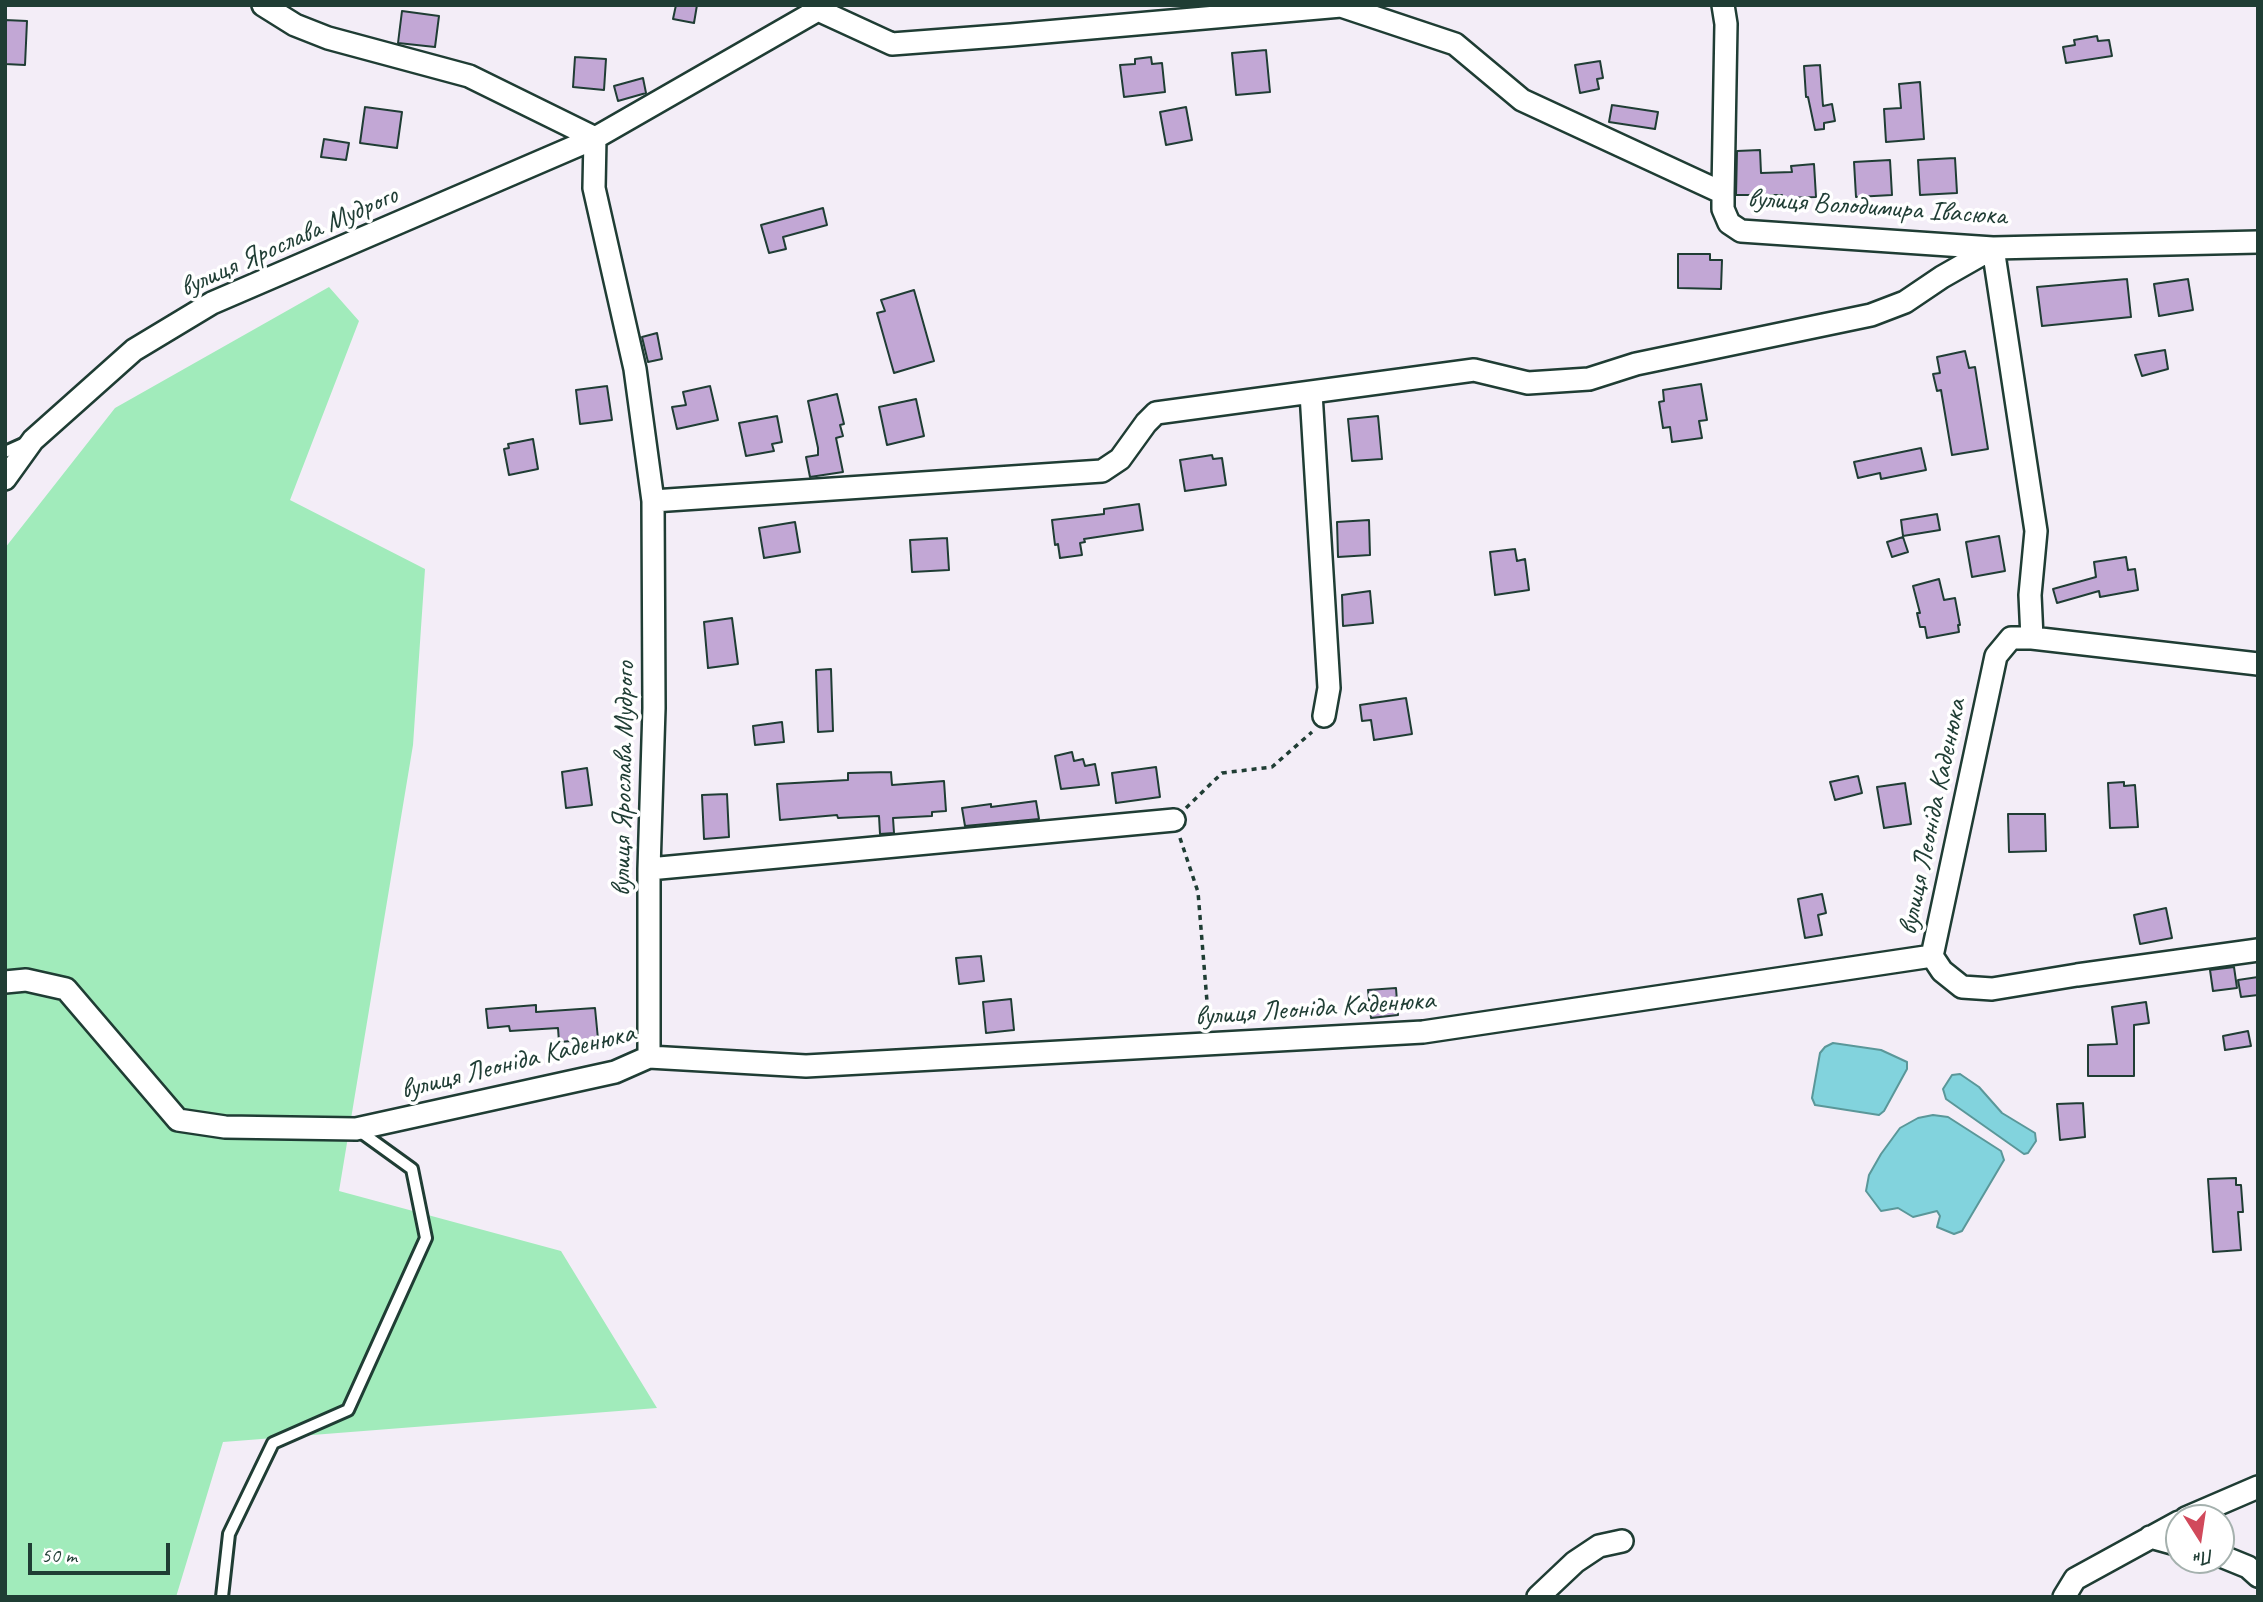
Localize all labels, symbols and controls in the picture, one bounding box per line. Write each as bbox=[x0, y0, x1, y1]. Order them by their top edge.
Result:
street label: вулиця Ярослава Мудрого bbox=[175, 179, 403, 305]
street label: вулиця Володимира Івасюка bbox=[1746, 182, 2008, 234]
street label: вулиця Ярослава Мудрого bbox=[605, 661, 643, 897]
street label: вулиця Леоніда Каденюка bbox=[1892, 696, 1974, 938]
street label: вулиця Леоніда Каденюка bbox=[1194, 984, 1436, 1034]
street label: вулиця Леоніда Каденюка bbox=[397, 1017, 639, 1107]
north arrow bbox=[2165, 1504, 2235, 1574]
scale bar bbox=[32, 1528, 173, 1572]
text: 50 m bbox=[41, 1542, 77, 1568]
text: Пн bbox=[2192, 1544, 2216, 1571]

